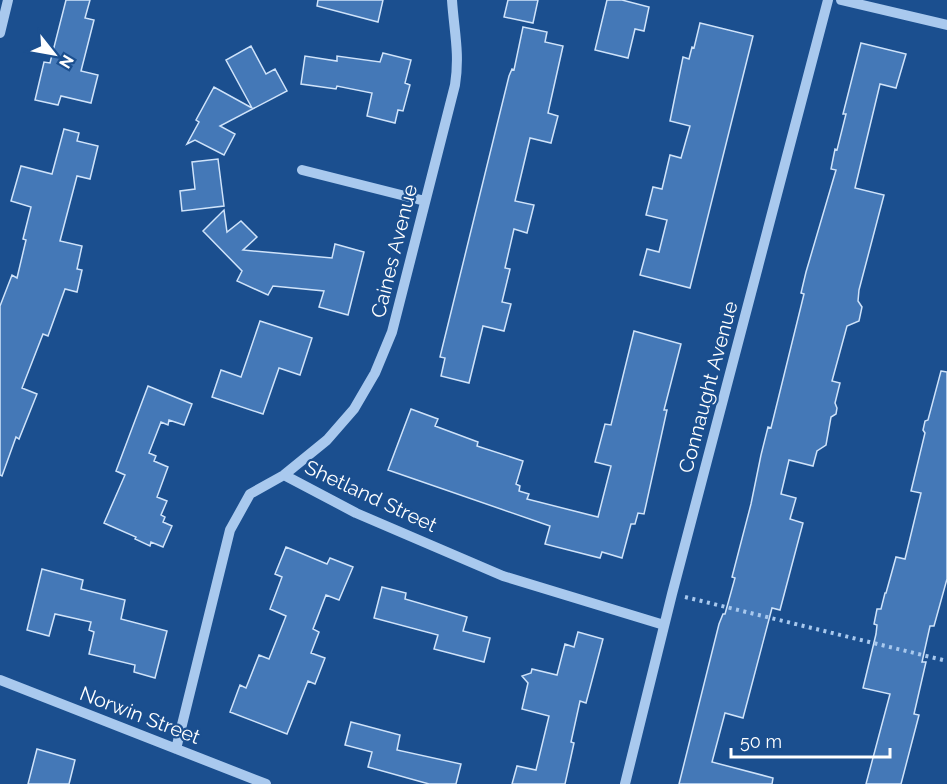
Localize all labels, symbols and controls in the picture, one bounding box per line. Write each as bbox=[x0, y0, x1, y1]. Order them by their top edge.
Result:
north arrow bbox=[24, 24, 84, 84]
text: N bbox=[55, 51, 78, 72]
street label: Caines Avenue bbox=[366, 182, 422, 320]
street label: Connaught Avenue bbox=[674, 298, 743, 476]
street label: Shetland Street bbox=[301, 455, 441, 537]
street label: Norwin Street bbox=[76, 681, 204, 749]
scale bar bbox=[731, 721, 890, 759]
text: 50 m bbox=[740, 731, 782, 752]

